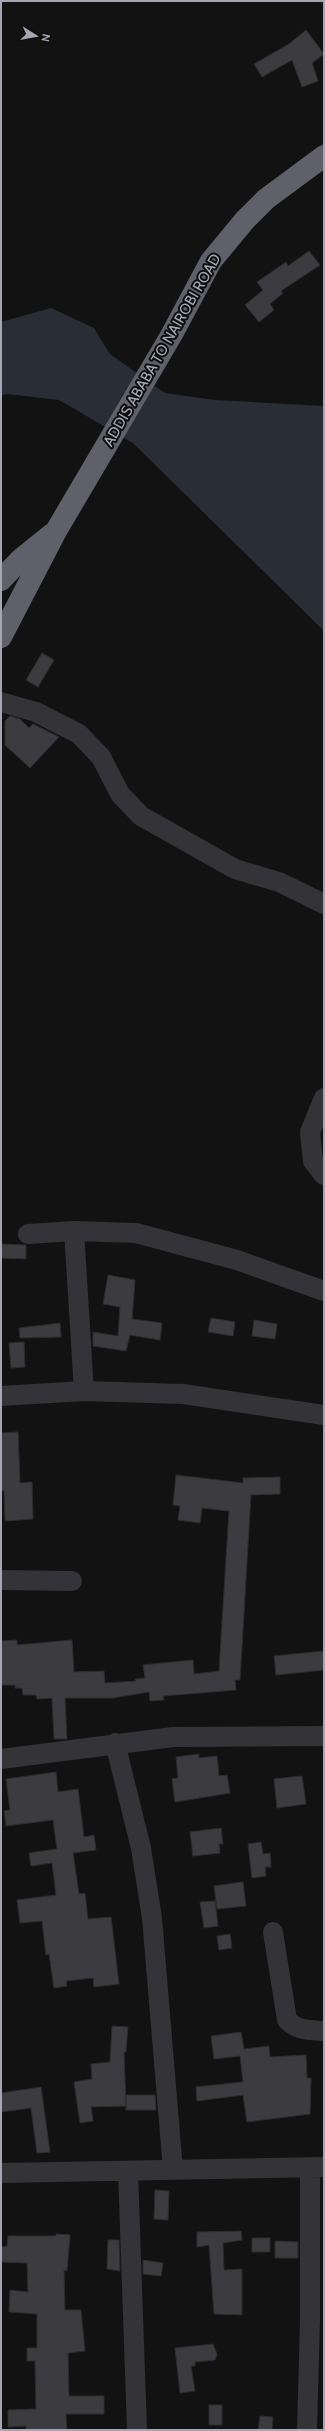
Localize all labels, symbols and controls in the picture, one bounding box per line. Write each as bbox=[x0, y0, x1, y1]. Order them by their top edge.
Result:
north arrow bbox=[16, 16, 56, 56]
text: N bbox=[38, 33, 53, 43]
street label: ADDIS ABABA TO NAIROBI ROAD bbox=[99, 250, 225, 450]

